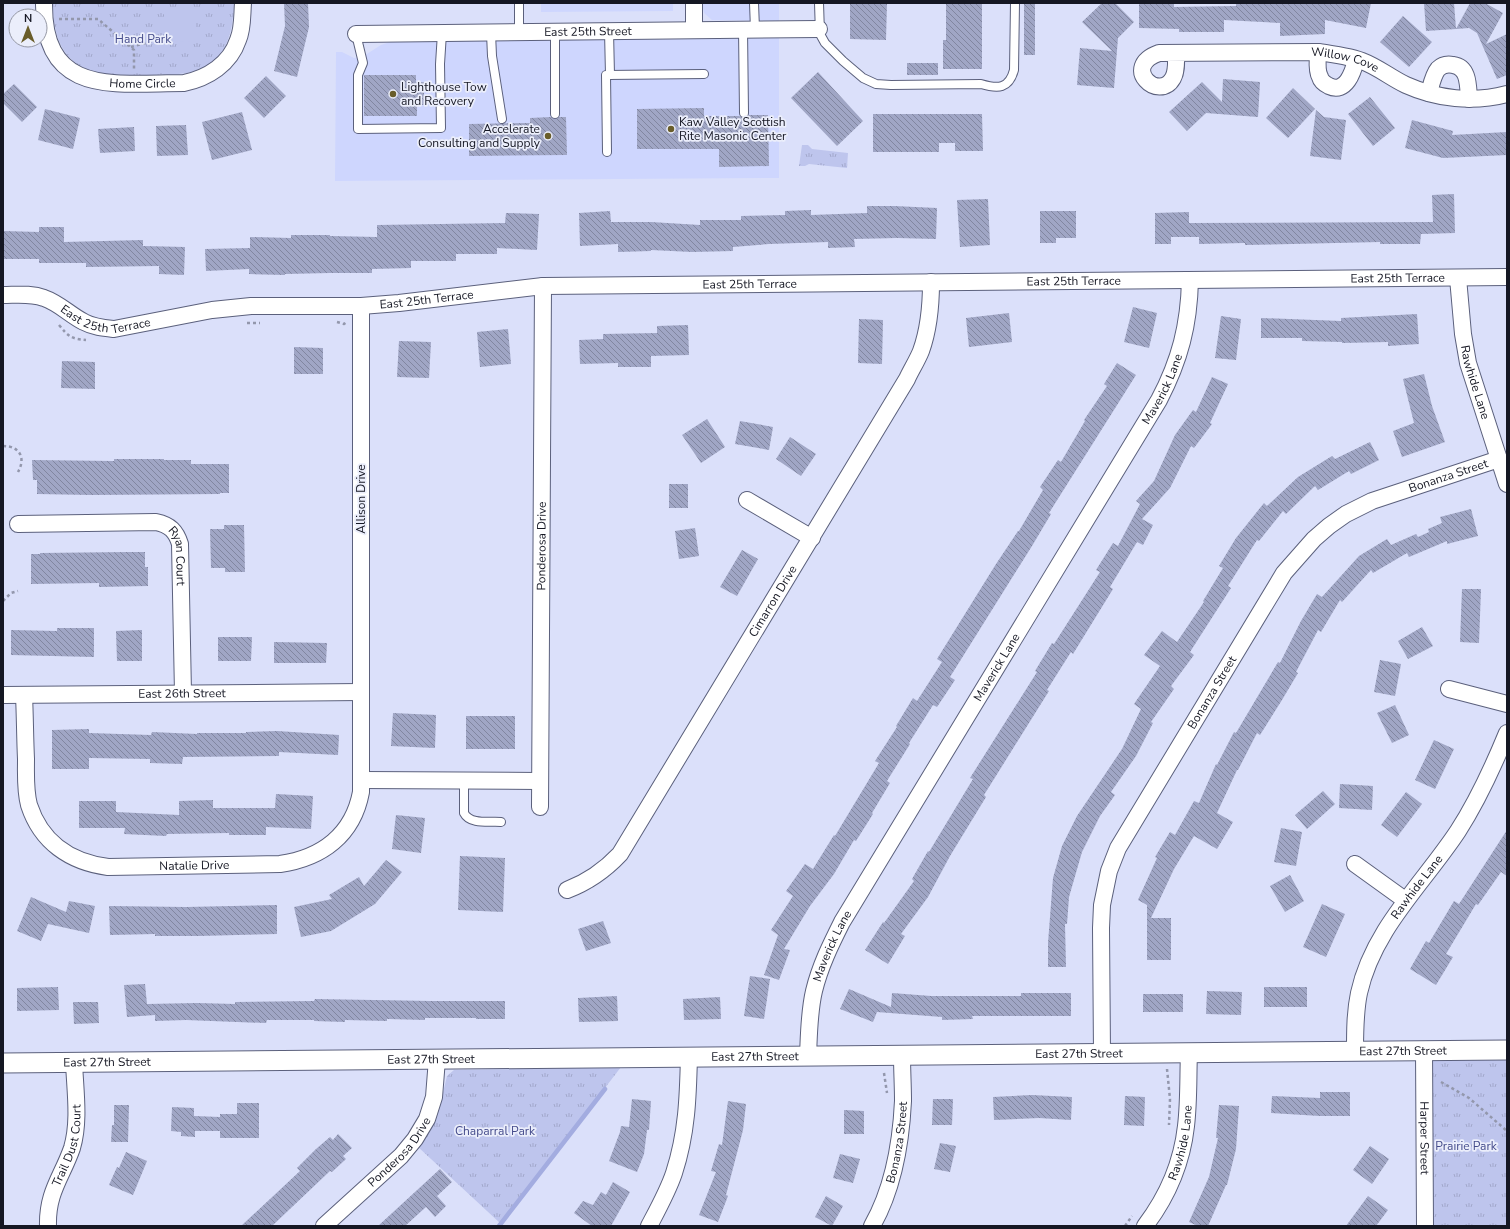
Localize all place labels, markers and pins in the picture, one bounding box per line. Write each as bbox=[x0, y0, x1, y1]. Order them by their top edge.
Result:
place label: Lighthouse Tow and Recovery bbox=[401, 79, 487, 109]
marker: Lighthouse Tow and Recovery bbox=[388, 89, 398, 99]
place label: Kaw Valley Scottish Rite Masonic Center bbox=[679, 114, 787, 144]
place label: Accelerate Consulting and Supply bbox=[418, 121, 541, 151]
marker: Kaw Valley Scottish Rite Masonic Center bbox=[666, 124, 676, 134]
marker: Accelerate Consulting and Supply bbox=[543, 131, 553, 141]

